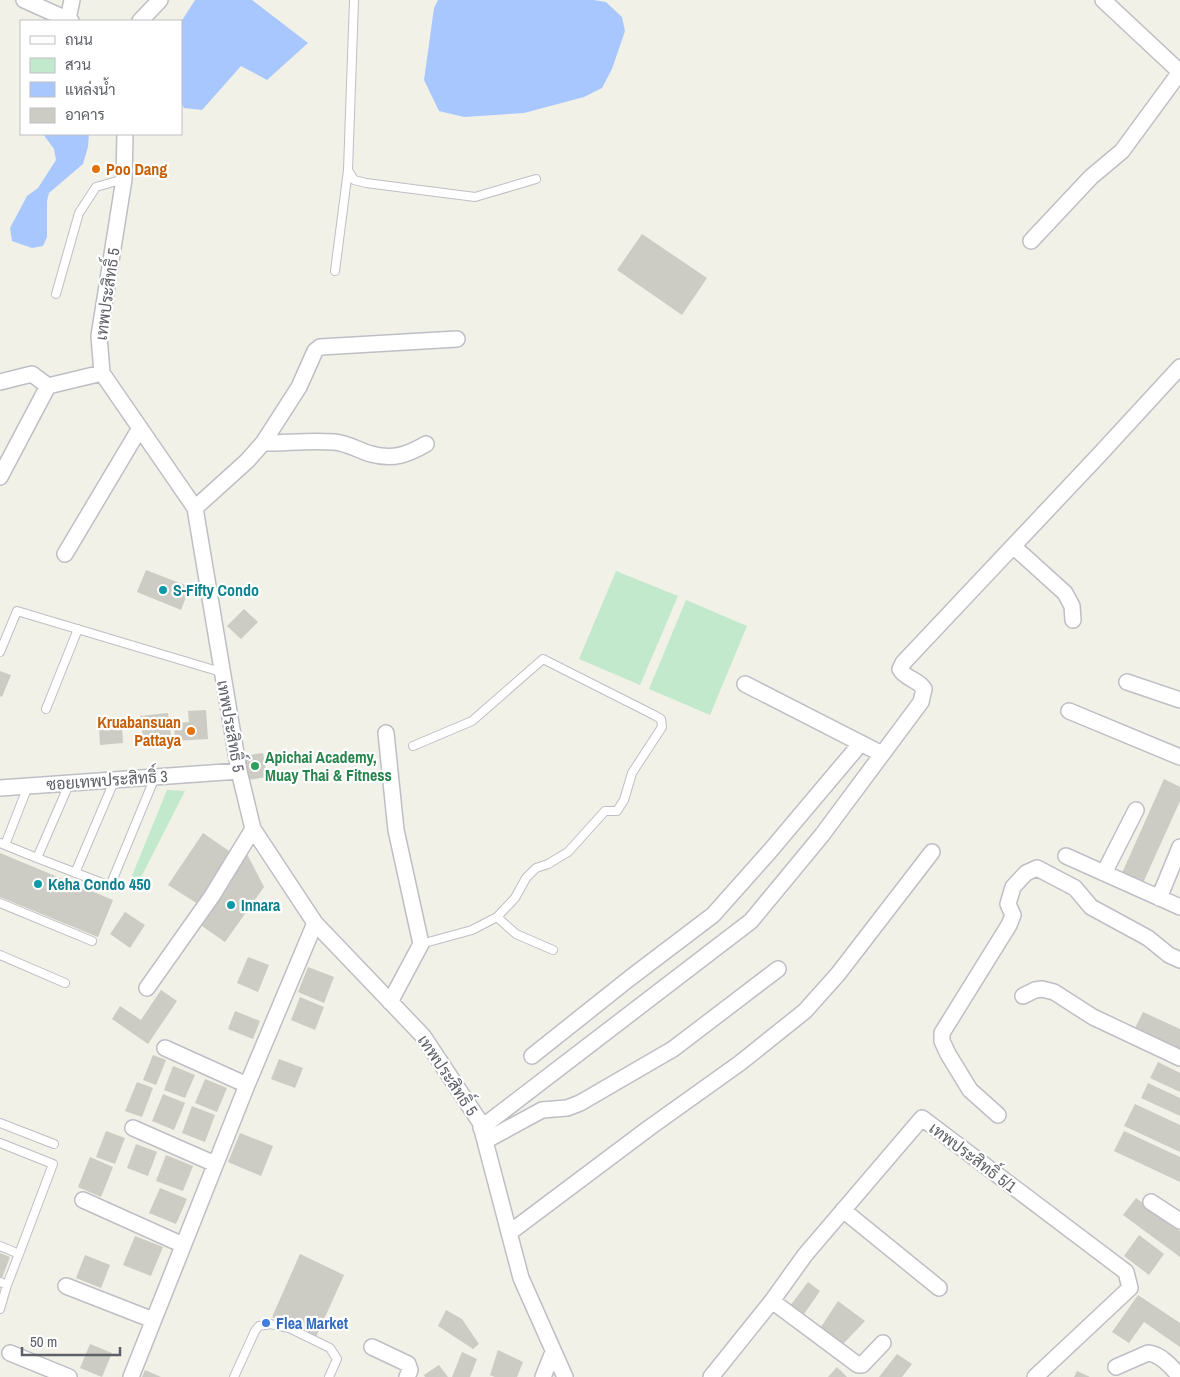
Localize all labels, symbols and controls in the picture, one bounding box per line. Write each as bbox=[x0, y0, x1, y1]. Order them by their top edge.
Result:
legend bbox=[20, 20, 182, 135]
text: ถนน bbox=[65, 29, 93, 50]
text: สวน bbox=[65, 54, 91, 75]
text: แหล่งน้ำ bbox=[65, 77, 116, 100]
text: อาคาร bbox=[65, 104, 105, 125]
place label: Poo Dang bbox=[106, 158, 167, 180]
marker: Poo Dang bbox=[90, 163, 102, 175]
street label: เทพประสิทธิ์ 5 bbox=[86, 246, 124, 342]
place label: S-Fifty Condo bbox=[173, 579, 259, 601]
marker: S-Fifty Condo bbox=[157, 584, 169, 596]
street label: เทพประสิทธิ์ 5 bbox=[212, 678, 253, 774]
place label: Kruabansuan Pattaya bbox=[97, 711, 182, 751]
marker: Kruabansuan Pattaya bbox=[185, 725, 197, 737]
place label: Apichai Academy, Muay Thai & Fitness bbox=[265, 746, 392, 786]
marker: Apichai Academy, Muay Thai & Fitness bbox=[249, 760, 261, 772]
street label: ซอยเทพประสิทธิ์ 3 bbox=[45, 762, 168, 795]
place label: Keha Condo 450 bbox=[48, 873, 151, 895]
marker: Keha Condo 450 bbox=[32, 878, 44, 890]
place label: Innara bbox=[241, 894, 281, 916]
marker: Innara bbox=[225, 899, 237, 911]
street label: เทพประสิทธิ์ 5 bbox=[413, 1028, 486, 1120]
street label: เทพประสิทธิ์ 5/1 bbox=[925, 1114, 1024, 1198]
place label: Flea Market bbox=[276, 1312, 349, 1334]
marker: Flea Market bbox=[260, 1317, 272, 1329]
scale bar bbox=[22, 1324, 120, 1356]
text: 50 m bbox=[30, 1331, 57, 1352]

